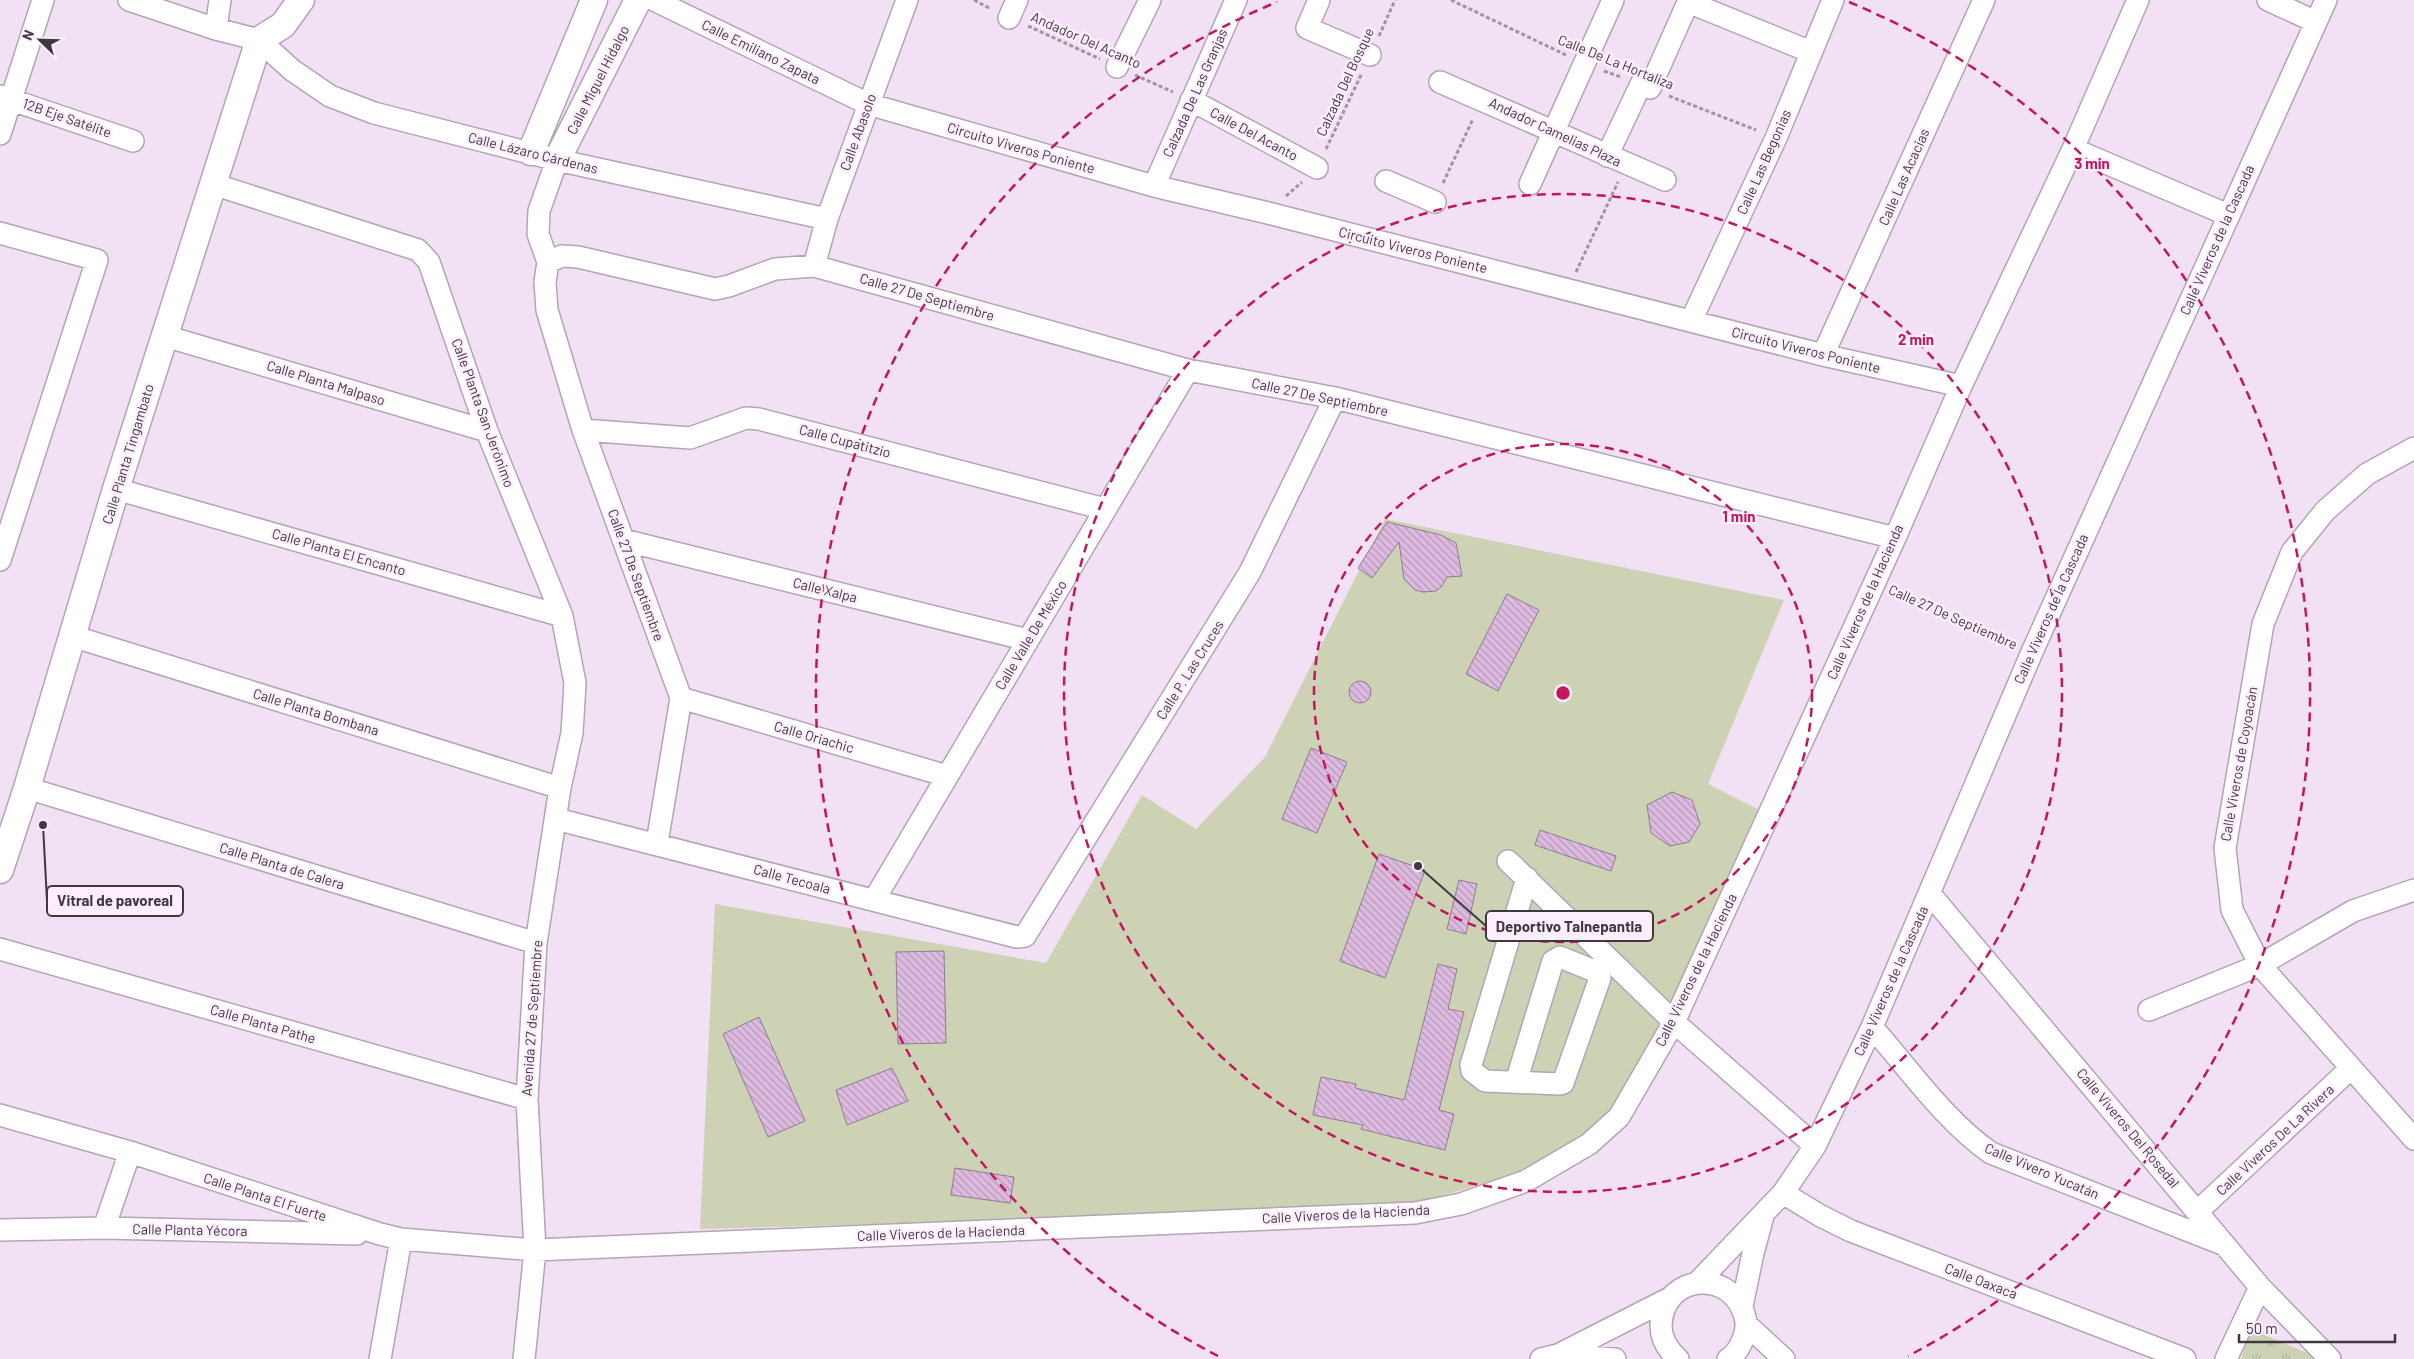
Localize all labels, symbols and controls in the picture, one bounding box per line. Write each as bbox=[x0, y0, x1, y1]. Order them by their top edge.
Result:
street label: Andador Del Acanto bbox=[1028, 8, 1144, 71]
north arrow bbox=[15, 15, 65, 65]
street label: Calle Emiliano Zapata bbox=[699, 15, 823, 88]
street label: Calle Miguel Hidalgo bbox=[563, 22, 632, 137]
street label: Calzada Del Bosque bbox=[1312, 25, 1377, 139]
street label: Calzada De Las Granjas bbox=[1159, 26, 1231, 160]
text: N bbox=[18, 27, 37, 42]
street label: Calle De La Hortaliza bbox=[1556, 31, 1677, 93]
street label: Calle Abasolo bbox=[836, 91, 879, 173]
street label: Andador Camelias Plaza bbox=[1486, 93, 1624, 170]
street label: 12B Eje Satélite bbox=[20, 94, 114, 141]
street label: Calle Del Acanto bbox=[1207, 103, 1301, 164]
street label: Calle Las Begonias bbox=[1733, 106, 1794, 217]
street label: Circuito Viveros Poniente bbox=[945, 118, 1097, 177]
street label: Calle Las Acacias bbox=[1875, 125, 1933, 228]
street label: Calle Lázaro Cárdenas bbox=[466, 128, 600, 177]
text: 3 min bbox=[2074, 154, 2110, 172]
street label: Calle Viveros de la Cascada bbox=[2176, 162, 2257, 318]
street label: Circuito Viveros Poniente bbox=[1337, 223, 1489, 276]
street label: Calle 27 De Septiembre bbox=[858, 269, 996, 324]
street label: Circuito Viveros Poniente bbox=[1730, 323, 1882, 376]
text: 2 min bbox=[1898, 330, 1934, 348]
street label: Calle Planta San Jerónimo bbox=[449, 336, 518, 490]
street label: Calle Planta Malpaso bbox=[265, 356, 388, 409]
street label: Calle 27 De Septiembre bbox=[1250, 374, 1390, 419]
street label: Calle Planta Tingambato bbox=[98, 382, 157, 526]
street label: Calle Cupatitzio bbox=[797, 420, 893, 461]
street label: Calle 27 De Septiembre bbox=[605, 506, 668, 643]
text: 1 min bbox=[1723, 507, 1755, 525]
street label: Calle Viveros de la Hacienda bbox=[1823, 522, 1906, 682]
street label: Calle Planta El Encanto bbox=[270, 524, 408, 579]
street label: Calle Viveros de la Cascada bbox=[2010, 531, 2091, 687]
street label: Calle Xalpa bbox=[791, 573, 859, 606]
street label: Calle Valle De México bbox=[991, 577, 1070, 693]
street label: Calle 27 De Septiembre bbox=[1886, 580, 2020, 653]
street label: Calle P. Las Cruces bbox=[1152, 617, 1227, 722]
street label: Calle Planta Bombana bbox=[251, 684, 381, 739]
centre of rings bbox=[1554, 684, 1572, 702]
street label: Calle Viveros de Coyoacán bbox=[2217, 685, 2260, 843]
street label: Calle Oriachic bbox=[772, 717, 856, 756]
street label: Calle Planta de Calera bbox=[218, 838, 347, 893]
street label: Calle Tecoala bbox=[752, 860, 833, 897]
callout: Vitral de pavoreal bbox=[47, 886, 183, 916]
text: Vitral de pavoreal bbox=[57, 891, 173, 909]
street label: Calle Viveros de la Hacienda bbox=[1651, 891, 1740, 1049]
street label: Calle Viveros de la Cascada bbox=[1850, 903, 1931, 1059]
callout: Deportivo Talnepantla bbox=[1486, 911, 1653, 941]
text: Deportivo Talnepantla bbox=[1496, 917, 1642, 935]
street label: Avenida 27 de Septiembre bbox=[518, 939, 545, 1097]
street label: Calle Planta Pathe bbox=[208, 1000, 318, 1047]
street label: Calle Viveros Del Rosedal bbox=[2073, 1065, 2183, 1191]
street label: Calle Viveros De La Rivera bbox=[2212, 1080, 2337, 1199]
street label: Calle Vivero Yucatán bbox=[1982, 1139, 2102, 1202]
street label: Calle Planta El Fuerte bbox=[201, 1169, 329, 1224]
street label: Calle Viveros de la Hacienda bbox=[1262, 1201, 1430, 1226]
street label: Calle Planta Yécora bbox=[132, 1220, 248, 1239]
street label: Calle Viveros de la Hacienda bbox=[857, 1221, 1025, 1244]
street label: Calle Oaxaca bbox=[1943, 1259, 2020, 1302]
scale bar bbox=[2239, 1312, 2395, 1344]
text: 50 m bbox=[2246, 1319, 2278, 1337]

